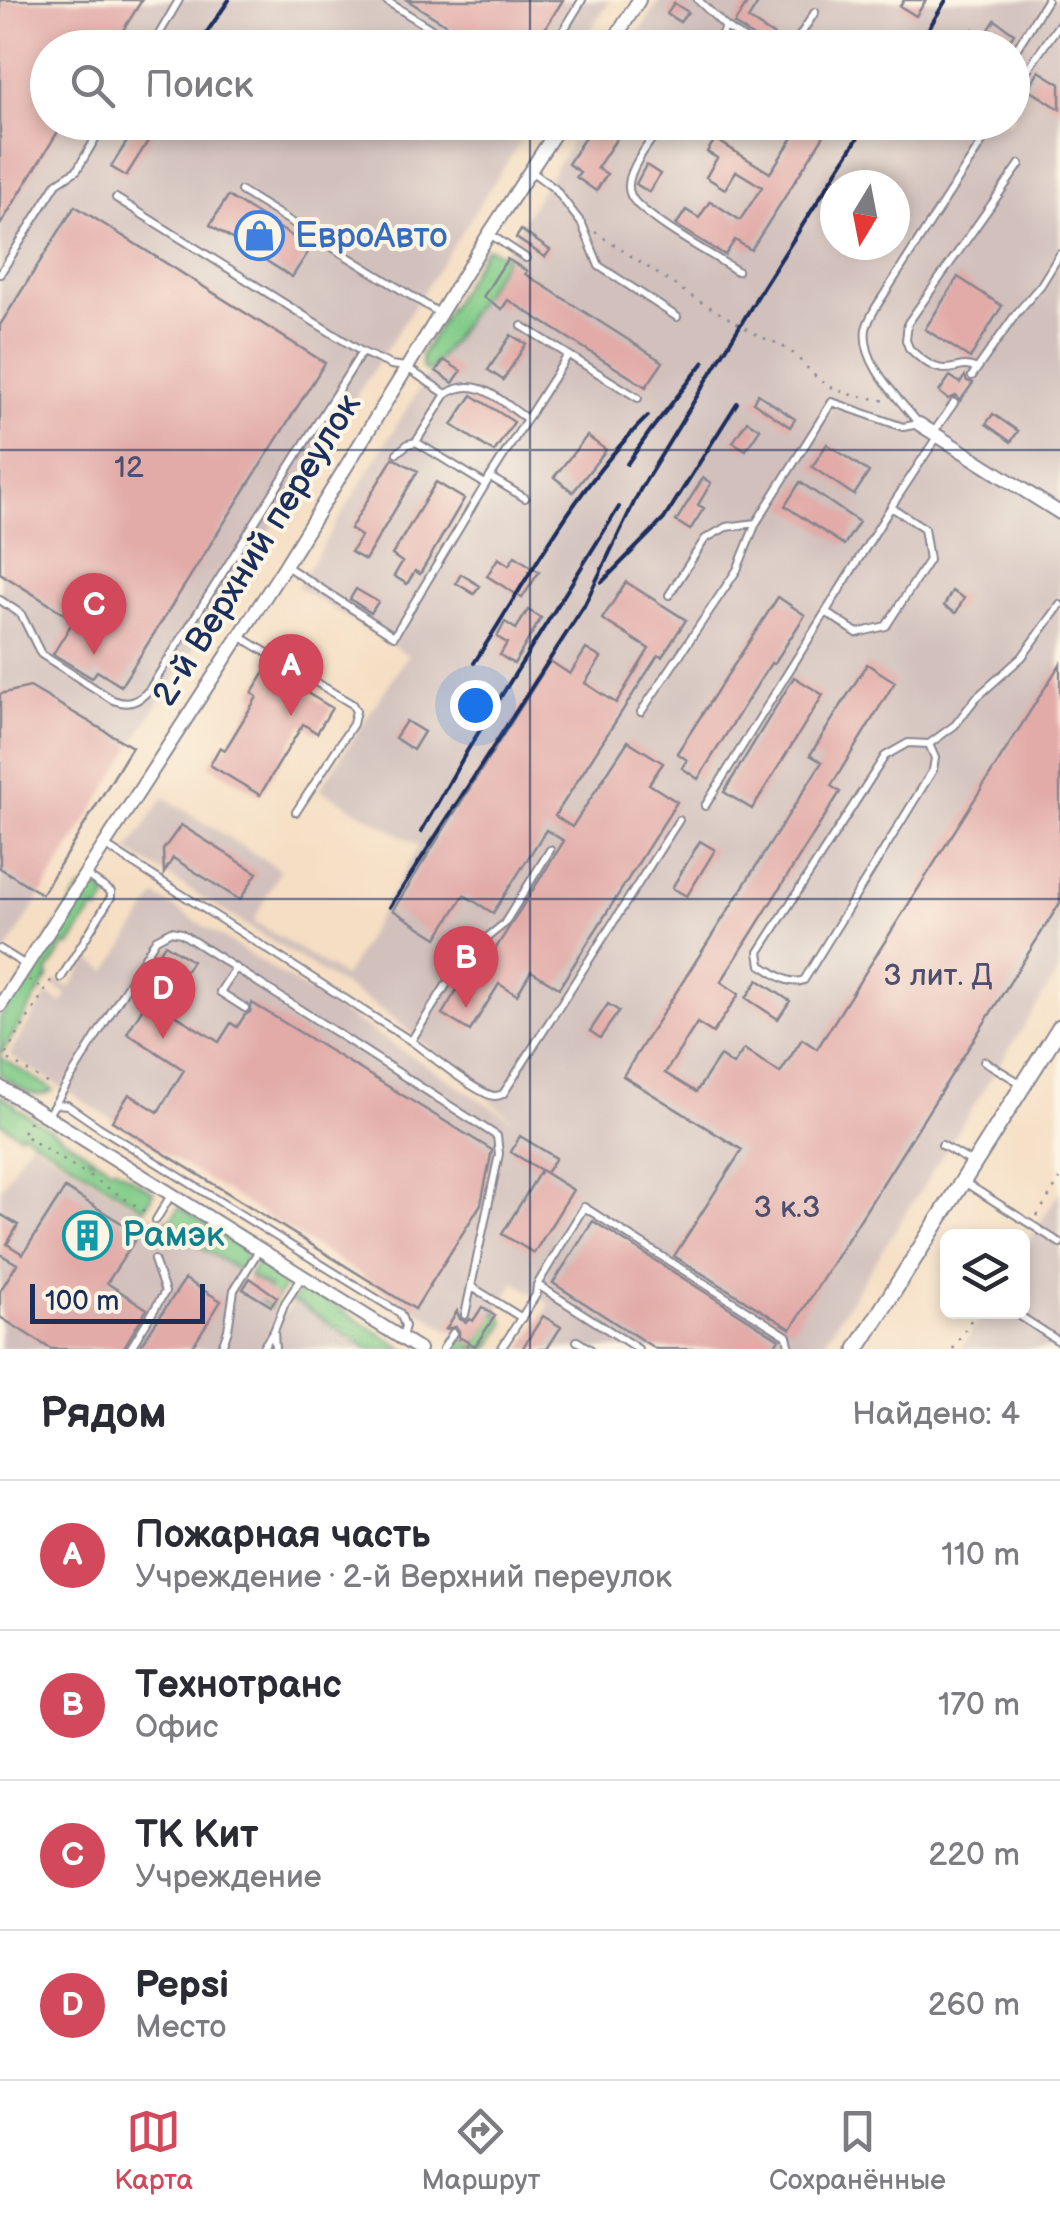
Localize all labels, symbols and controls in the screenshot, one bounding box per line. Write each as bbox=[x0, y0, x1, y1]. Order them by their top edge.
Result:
search box bbox=[30, 30, 1030, 140]
icon: search bbox=[65, 58, 120, 113]
text: Поиск bbox=[145, 63, 253, 108]
north arrow bbox=[820, 170, 910, 260]
shop icon: ЕвроАвто bbox=[234, 210, 286, 262]
place label: ЕвроАвто bbox=[295, 215, 447, 258]
street label: 2-й Верхний переулок bbox=[143, 385, 371, 714]
house number: 12 bbox=[114, 450, 144, 486]
pin: C bbox=[62, 572, 126, 655]
pin: A bbox=[258, 634, 324, 716]
your location bbox=[450, 680, 501, 731]
pin: B bbox=[434, 926, 498, 1008]
pin: D bbox=[130, 956, 196, 1039]
house number: 3 лит. Д bbox=[883, 958, 993, 994]
house number: 3 к.3 bbox=[754, 1190, 820, 1226]
building icon: Рамэк bbox=[61, 1209, 113, 1261]
place label: Рамэк bbox=[122, 1214, 225, 1257]
map controls bbox=[940, 1229, 1030, 1319]
button: layers bbox=[940, 1229, 1030, 1319]
scale bar bbox=[30, 1279, 205, 1324]
text: 100 m bbox=[45, 1285, 119, 1318]
text: Рядом bbox=[40, 1389, 167, 1440]
text: Найдено: 4 bbox=[852, 1395, 1020, 1434]
text: Пожарная часть bbox=[135, 1513, 431, 1558]
text: A bbox=[63, 1536, 82, 1575]
text: 110 m bbox=[941, 1536, 1020, 1575]
text: Учреждение · 2-й Верхний переулок bbox=[135, 1558, 672, 1597]
text: Технотранс bbox=[135, 1663, 342, 1708]
text: B bbox=[61, 1686, 84, 1725]
text: 170 m bbox=[938, 1686, 1020, 1725]
text: Офис bbox=[135, 1708, 218, 1747]
text: ТК Кит bbox=[135, 1813, 258, 1858]
text: C bbox=[61, 1836, 84, 1875]
text: 220 m bbox=[928, 1836, 1020, 1875]
text: Учреждение bbox=[135, 1858, 322, 1897]
text: Pepsi bbox=[135, 1963, 229, 2008]
text: D bbox=[61, 1986, 84, 2025]
text: 260 m bbox=[928, 1986, 1020, 2025]
text: Место bbox=[135, 2008, 226, 2047]
tab: Карта bbox=[114, 2104, 193, 2197]
tab: Маршрут bbox=[421, 2104, 541, 2197]
tab: Сохранённые bbox=[769, 2104, 946, 2197]

